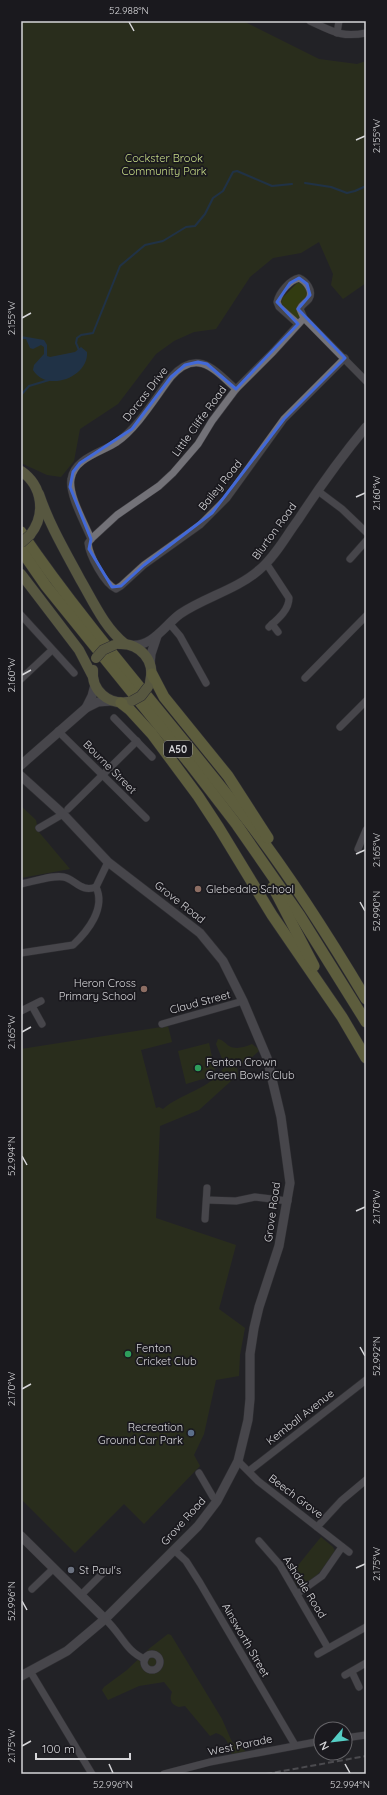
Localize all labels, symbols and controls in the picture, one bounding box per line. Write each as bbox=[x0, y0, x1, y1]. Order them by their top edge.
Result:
text: 52.988°N bbox=[109, 4, 149, 17]
text: 2.155°W bbox=[370, 118, 383, 153]
park label: Cockster Brook Community Park bbox=[121, 151, 207, 178]
text: 2.155°W bbox=[5, 300, 18, 335]
street label: Dorcas Drive bbox=[119, 364, 171, 424]
street label: Little Cliffe Road bbox=[169, 383, 229, 459]
street label: Bailey Road bbox=[195, 457, 245, 513]
text: 2.160°W bbox=[370, 475, 383, 510]
street label: Blurton Road bbox=[249, 500, 299, 562]
text: 2.160°W bbox=[5, 657, 18, 692]
street label: Bourne Street bbox=[80, 737, 140, 797]
road number: A50 bbox=[164, 741, 192, 757]
text: 2.165°W bbox=[370, 832, 383, 867]
street label: Grove Road bbox=[152, 878, 208, 926]
place label: Glebedale School bbox=[206, 882, 294, 896]
marker: Glebedale School bbox=[193, 884, 203, 894]
text: 52.990°N bbox=[370, 891, 383, 931]
place label: Heron Cross Primary School bbox=[59, 976, 136, 1003]
marker: Heron Cross Primary School bbox=[139, 984, 149, 994]
street label: Claud Street bbox=[168, 987, 232, 1017]
text: 2.165°W bbox=[5, 1014, 18, 1049]
place label: Fenton Crown Green Bowls Club bbox=[206, 1055, 295, 1082]
marker: Fenton Crown Green Bowls Club bbox=[193, 1063, 203, 1073]
text: 52.994°N bbox=[5, 1136, 18, 1176]
street label: Grove Road bbox=[261, 1181, 283, 1243]
text: 2.170°W bbox=[370, 1189, 383, 1224]
text: 52.992°N bbox=[370, 1336, 383, 1376]
place label: Fenton Cricket Club bbox=[136, 1341, 197, 1368]
marker: Fenton Cricket Club bbox=[123, 1349, 133, 1359]
text: 2.170°W bbox=[5, 1371, 18, 1406]
street label: Kemball Avenue bbox=[263, 1386, 337, 1448]
place label: Recreation Ground Car Park bbox=[98, 1420, 183, 1447]
marker: Recreation Ground Car Park bbox=[186, 1428, 196, 1438]
street label: Beech Grove bbox=[266, 1471, 326, 1521]
street label: Grove Road bbox=[158, 1494, 208, 1548]
text: 2.175°W bbox=[370, 1547, 383, 1581]
street label: Ashdale Road bbox=[280, 1553, 330, 1621]
place label: St Paul's bbox=[79, 1563, 121, 1577]
marker: St Paul's bbox=[66, 1565, 76, 1575]
text: 52.996°N bbox=[5, 1581, 18, 1621]
street label: Ainsworth Street bbox=[219, 1600, 273, 1680]
north arrow bbox=[313, 1721, 353, 1761]
text: 2.175°W bbox=[5, 1729, 18, 1763]
street label: West Parade bbox=[207, 1731, 273, 1759]
scale bar bbox=[36, 1735, 130, 1761]
text: N bbox=[316, 1739, 332, 1753]
text: 100 m bbox=[42, 1741, 75, 1756]
text: 52.996°N bbox=[93, 1778, 133, 1791]
text: 52.994°N bbox=[330, 1778, 370, 1791]

